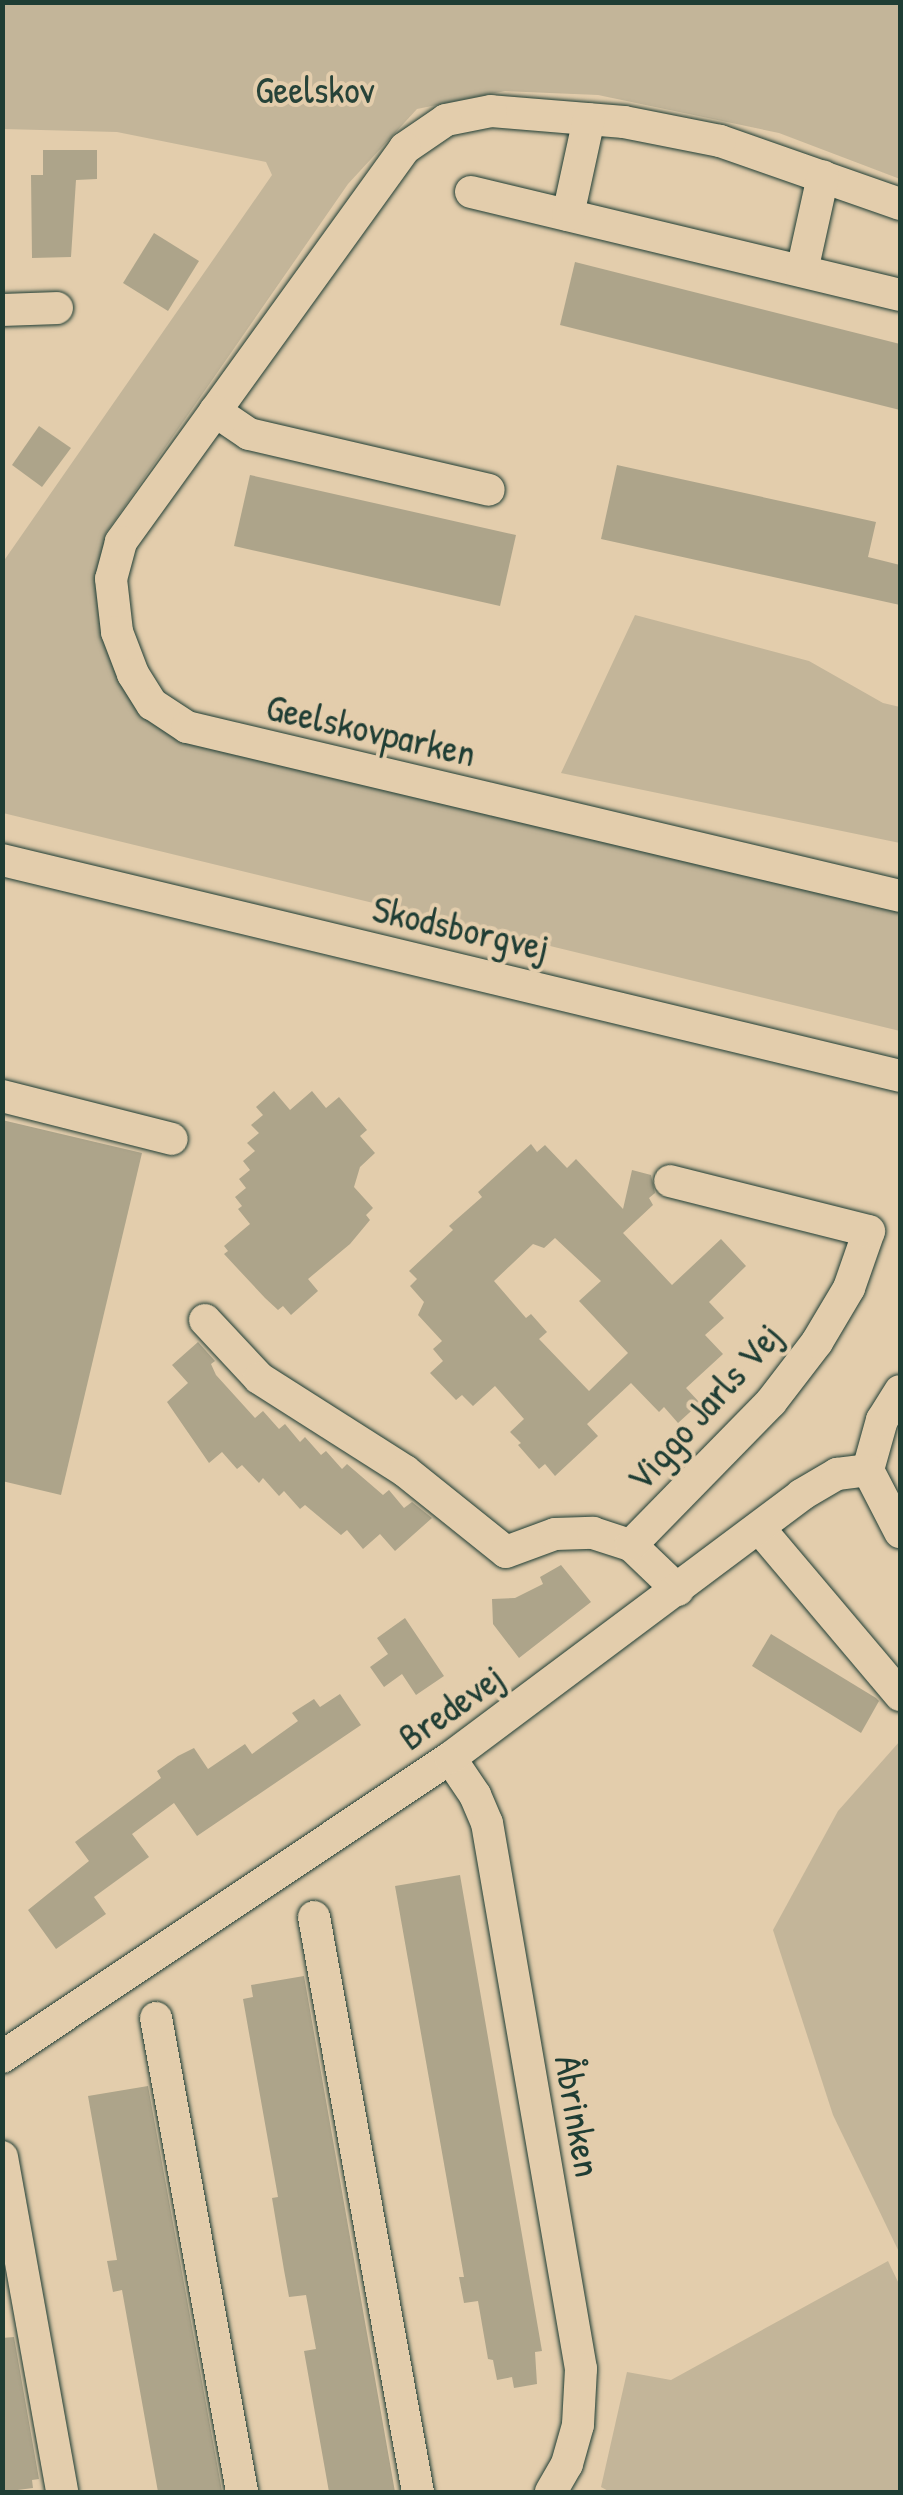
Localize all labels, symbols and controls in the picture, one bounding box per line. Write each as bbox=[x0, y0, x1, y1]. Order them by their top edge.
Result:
park label: Geelskov bbox=[255, 67, 375, 113]
street label: Geelskovparken bbox=[262, 684, 480, 776]
street label: Skodsborgvej bbox=[368, 886, 554, 970]
street label: Viggo Jarls Vej bbox=[617, 1314, 791, 1500]
street label: Bredevej bbox=[390, 1654, 512, 1760]
street label: Åbrinken bbox=[545, 2052, 611, 2180]

